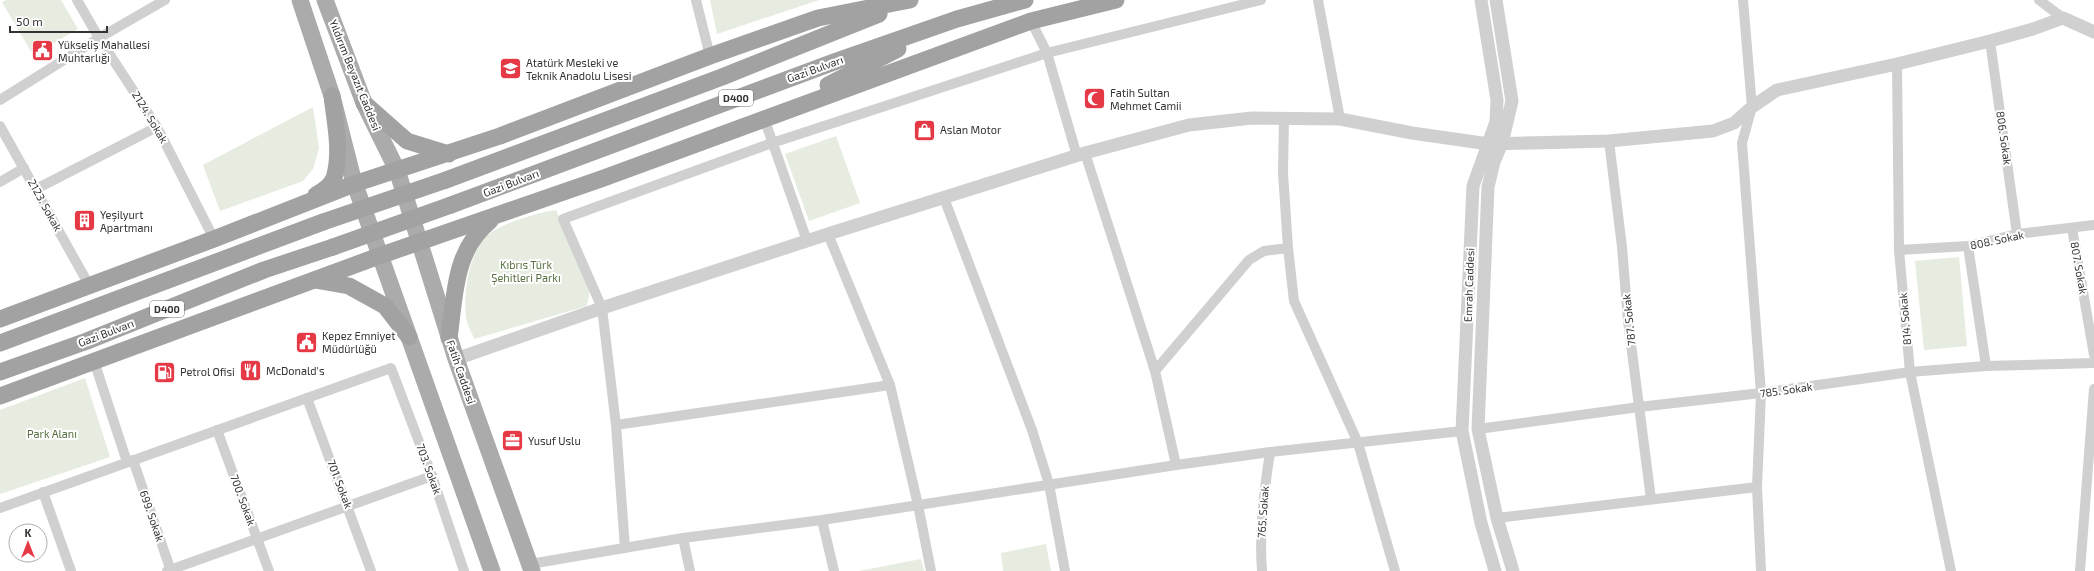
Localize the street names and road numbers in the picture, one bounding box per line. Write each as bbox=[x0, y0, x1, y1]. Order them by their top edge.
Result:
street label: Yıldırım Beyazıt Caddesi bbox=[327, 17, 384, 132]
street label: Gazi Bulvarı bbox=[785, 52, 845, 85]
street label: 2124. Sokak bbox=[130, 88, 171, 145]
road number: D400 bbox=[719, 90, 753, 106]
street label: 806. Sokak bbox=[1994, 110, 2015, 166]
street label: Gazi Bulvarı bbox=[481, 166, 541, 199]
street label: 2123. Sokak bbox=[26, 176, 65, 233]
street label: 808. Sokak bbox=[1969, 227, 2025, 252]
street label: 807. Sokak bbox=[2068, 241, 2091, 296]
street label: Emrah Caddesi bbox=[1461, 248, 1476, 322]
street label: 814. Sokak bbox=[1896, 292, 1913, 346]
street label: 787. Sokak bbox=[1619, 293, 1638, 347]
road number: D400 bbox=[150, 301, 184, 317]
street label: Gazi Bulvarı bbox=[76, 316, 136, 349]
street label: Fatih Caddesi bbox=[444, 338, 478, 405]
street label: 785. Sokak bbox=[1759, 379, 1813, 400]
street label: 703. Sokak bbox=[414, 442, 445, 496]
street label: 701. Sokak bbox=[325, 458, 356, 510]
street label: 700. Sokak bbox=[228, 472, 259, 528]
street label: 765. Sokak bbox=[1254, 485, 1271, 539]
street label: 699. Sokak bbox=[138, 488, 167, 544]

